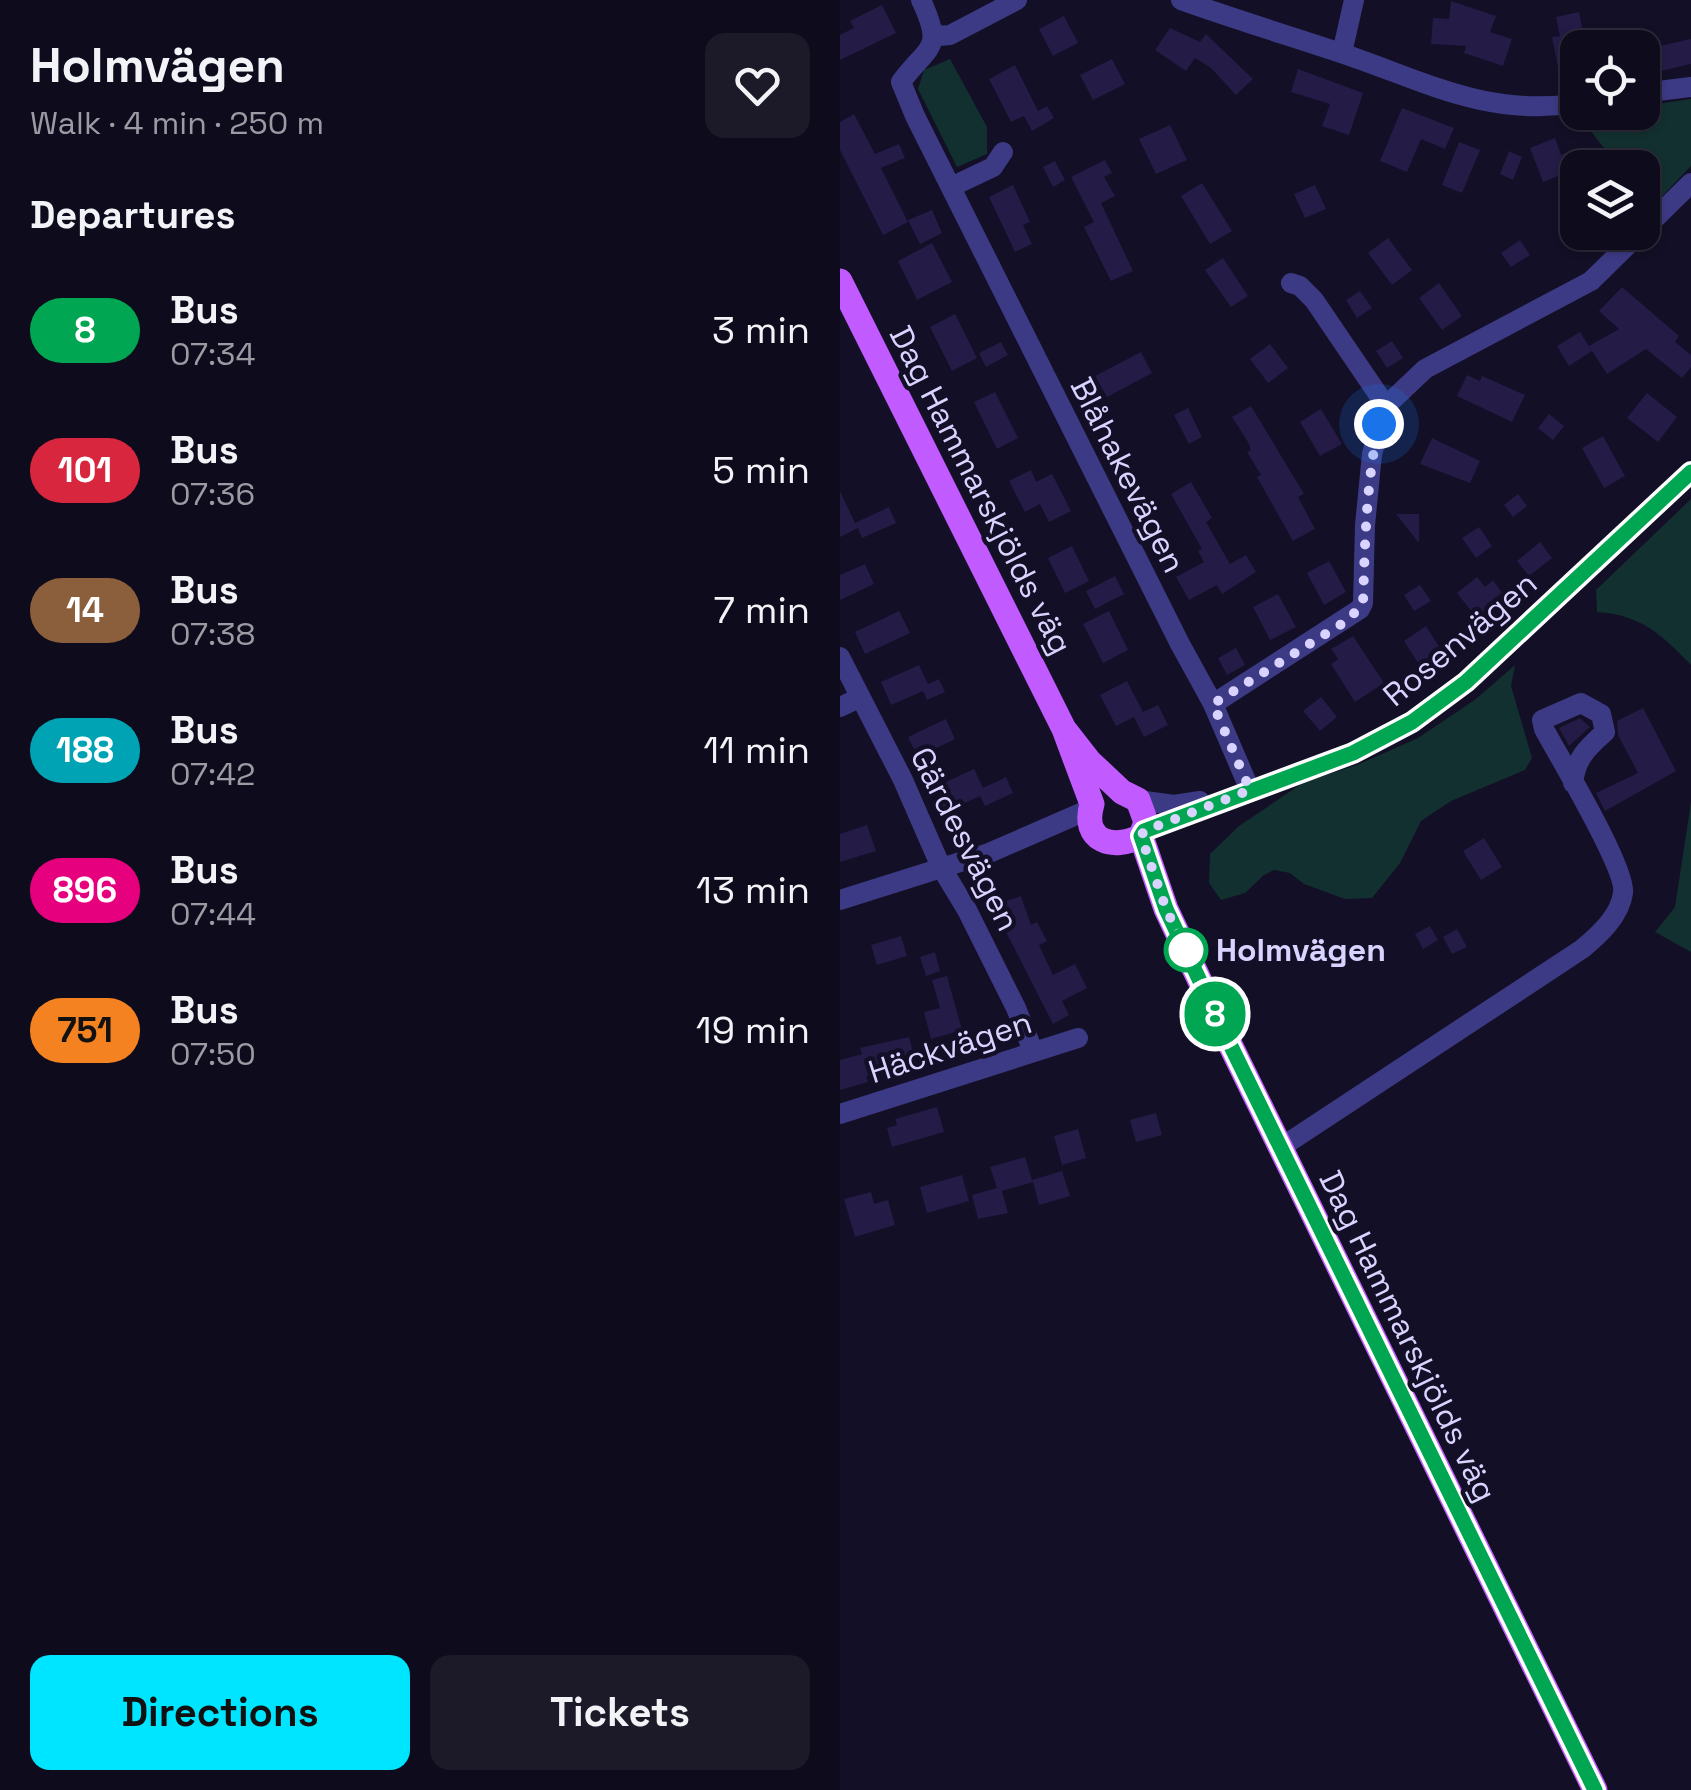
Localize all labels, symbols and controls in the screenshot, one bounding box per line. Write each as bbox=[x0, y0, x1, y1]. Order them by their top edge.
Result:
map controls bbox=[1560, 30, 1660, 250]
button: locate bbox=[1560, 30, 1660, 130]
button: heart bbox=[705, 33, 810, 138]
text: Holmvägen bbox=[30, 35, 285, 96]
text: Walk · 4 min · 250 m bbox=[30, 103, 324, 143]
button: layers bbox=[1560, 150, 1660, 250]
text: Departures bbox=[30, 191, 235, 239]
text: Bus bbox=[170, 286, 239, 334]
text: 3 min bbox=[712, 306, 810, 354]
text: 8 bbox=[74, 308, 96, 352]
street label: Dag Hammarskjölds väg bbox=[881, 319, 1081, 661]
text: 07:34 bbox=[170, 334, 255, 374]
street label: Blåhakevägen bbox=[1062, 371, 1194, 579]
your location bbox=[1354, 399, 1404, 449]
text: Bus bbox=[170, 426, 239, 474]
text: 5 min bbox=[712, 446, 810, 494]
text: 101 bbox=[58, 448, 112, 492]
text: 07:36 bbox=[170, 474, 255, 514]
street label: Rosenvägen bbox=[1375, 563, 1545, 715]
text: Bus bbox=[170, 566, 239, 614]
text: 7 min bbox=[714, 586, 810, 634]
text: 14 bbox=[66, 588, 104, 632]
text: 07:38 bbox=[170, 614, 255, 654]
text: Bus bbox=[170, 706, 239, 754]
text: 11 min bbox=[703, 726, 810, 774]
text: 188 bbox=[56, 728, 114, 772]
street label: Gärdesvägen bbox=[902, 741, 1028, 937]
text: 07:42 bbox=[170, 754, 255, 794]
text: Bus bbox=[170, 846, 239, 894]
text: 13 min bbox=[696, 866, 810, 914]
text: 896 bbox=[53, 868, 117, 912]
text: 07:44 bbox=[170, 894, 256, 934]
marker: Holmvägen bbox=[1165, 929, 1207, 971]
place label: Holmvägen bbox=[1216, 930, 1386, 970]
line badge: 8 bbox=[1182, 982, 1248, 1046]
text: Bus bbox=[170, 986, 239, 1034]
text: 8 bbox=[1204, 992, 1226, 1036]
street label: Häckvägen bbox=[863, 1002, 1037, 1092]
text: 19 min bbox=[696, 1006, 810, 1054]
text: 751 bbox=[57, 1008, 113, 1052]
text: 07:50 bbox=[170, 1034, 256, 1074]
street label: Dag Hammarskjölds väg bbox=[1310, 1164, 1506, 1508]
button: Directions bbox=[30, 1655, 410, 1770]
button: Tickets bbox=[430, 1655, 810, 1770]

